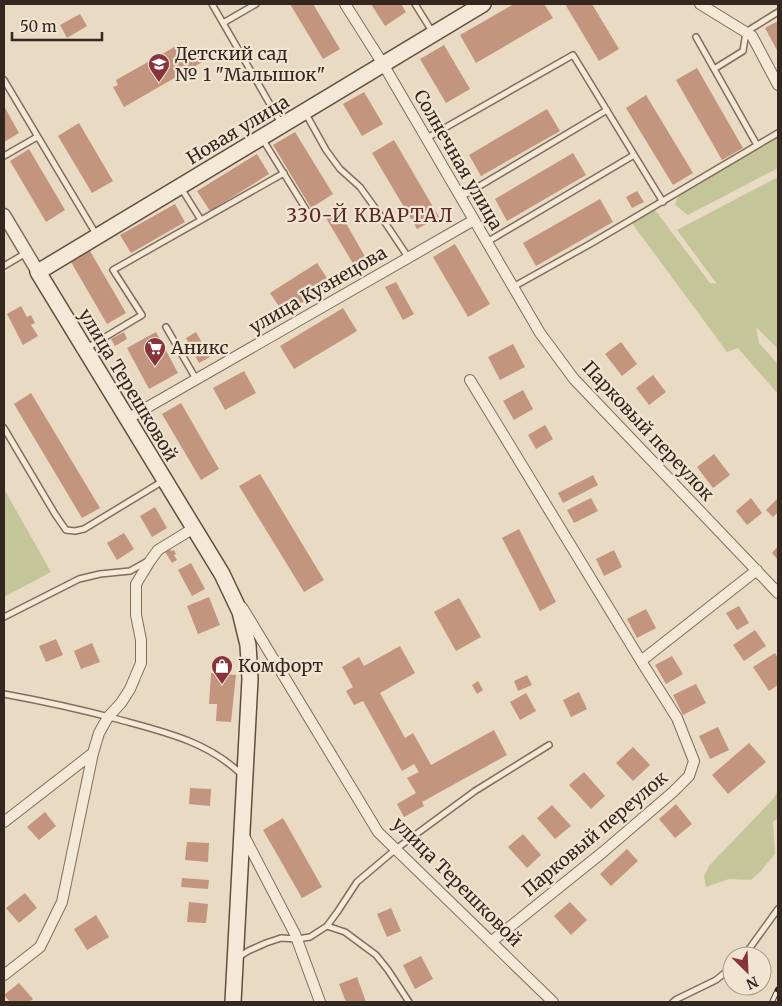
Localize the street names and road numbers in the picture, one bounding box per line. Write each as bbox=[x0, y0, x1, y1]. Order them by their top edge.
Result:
street label: Солнечная улица bbox=[409, 86, 508, 234]
street label: Новая улица bbox=[182, 90, 293, 169]
street label: улица Кузнецова bbox=[245, 241, 391, 338]
street label: улица Терешковой bbox=[74, 304, 183, 465]
street label: Парковый переулок bbox=[578, 356, 720, 506]
street label: Парковый переулок bbox=[517, 766, 673, 901]
street label: улица Терешковой bbox=[388, 812, 527, 951]

